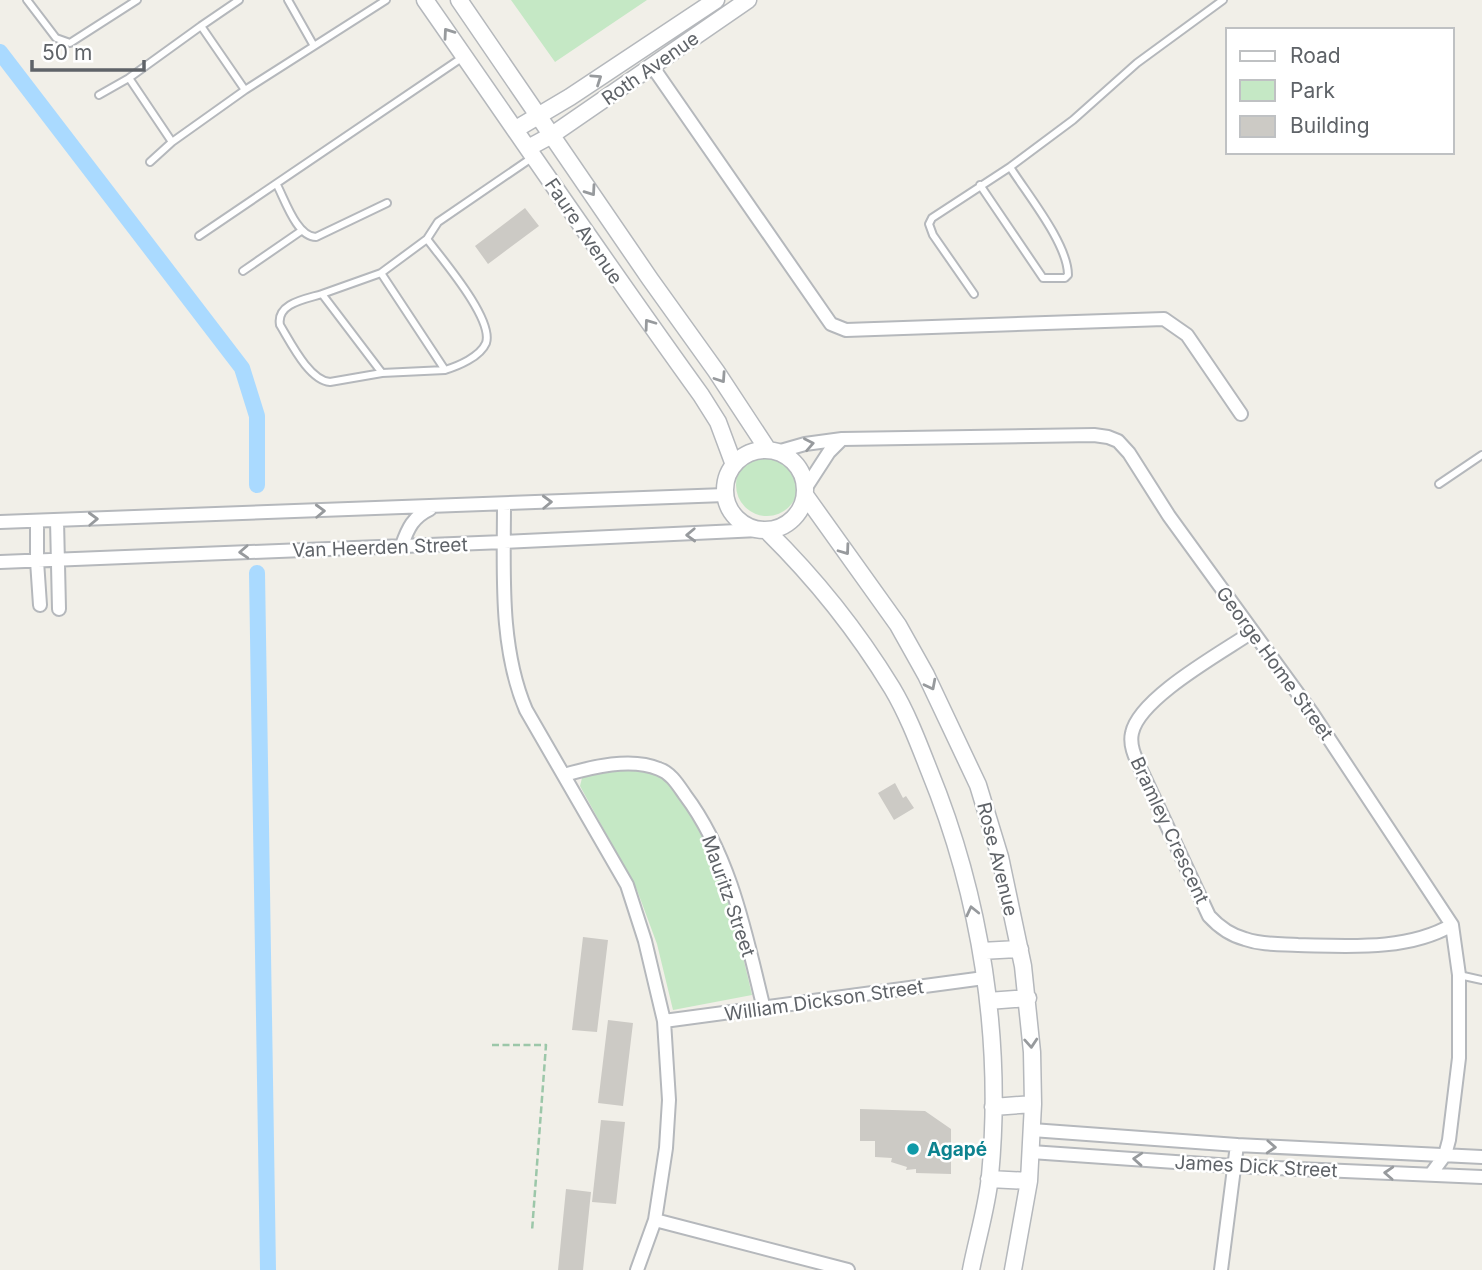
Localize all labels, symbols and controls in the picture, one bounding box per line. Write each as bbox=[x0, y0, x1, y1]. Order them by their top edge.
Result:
street label: Roth Avenue bbox=[597, 27, 703, 110]
scale bar bbox=[32, 28, 144, 72]
one-way arrow bbox=[444, 28, 456, 41]
legend bbox=[1226, 28, 1454, 154]
text: 50 m bbox=[42, 40, 92, 65]
text: Road bbox=[1290, 43, 1341, 68]
one-way arrow bbox=[589, 74, 602, 87]
text: Park bbox=[1290, 78, 1335, 103]
text: Building bbox=[1290, 113, 1370, 138]
street label: Faure Avenue bbox=[540, 174, 627, 289]
one-way arrow bbox=[583, 183, 595, 196]
one-way arrow bbox=[645, 319, 657, 332]
one-way arrow bbox=[712, 370, 725, 383]
one-way arrow bbox=[803, 437, 815, 452]
one-way arrow bbox=[542, 495, 553, 510]
one-way arrow bbox=[315, 503, 326, 519]
one-way arrow bbox=[88, 511, 98, 527]
one-way arrow bbox=[685, 527, 696, 542]
street label: Van Heerden Street bbox=[292, 533, 468, 562]
one-way arrow bbox=[837, 542, 849, 555]
one-way arrow bbox=[238, 545, 249, 560]
street label: George Home Street bbox=[1211, 582, 1338, 744]
one-way arrow bbox=[922, 678, 936, 690]
street label: Bramley Crescent bbox=[1125, 753, 1214, 907]
street label: Rose Avenue bbox=[972, 800, 1023, 918]
street label: Mauritz Street bbox=[697, 832, 760, 960]
one-way arrow bbox=[966, 905, 981, 917]
street label: William Dickson Street bbox=[723, 975, 925, 1026]
one-way arrow bbox=[1023, 1038, 1038, 1049]
place label: Agapé bbox=[927, 1138, 987, 1161]
one-way arrow bbox=[1266, 1139, 1277, 1154]
marker: Agapé bbox=[905, 1141, 921, 1157]
street label: James Dick Street bbox=[1174, 1151, 1338, 1182]
one-way arrow bbox=[1132, 1152, 1143, 1167]
one-way arrow bbox=[1384, 1165, 1395, 1180]

